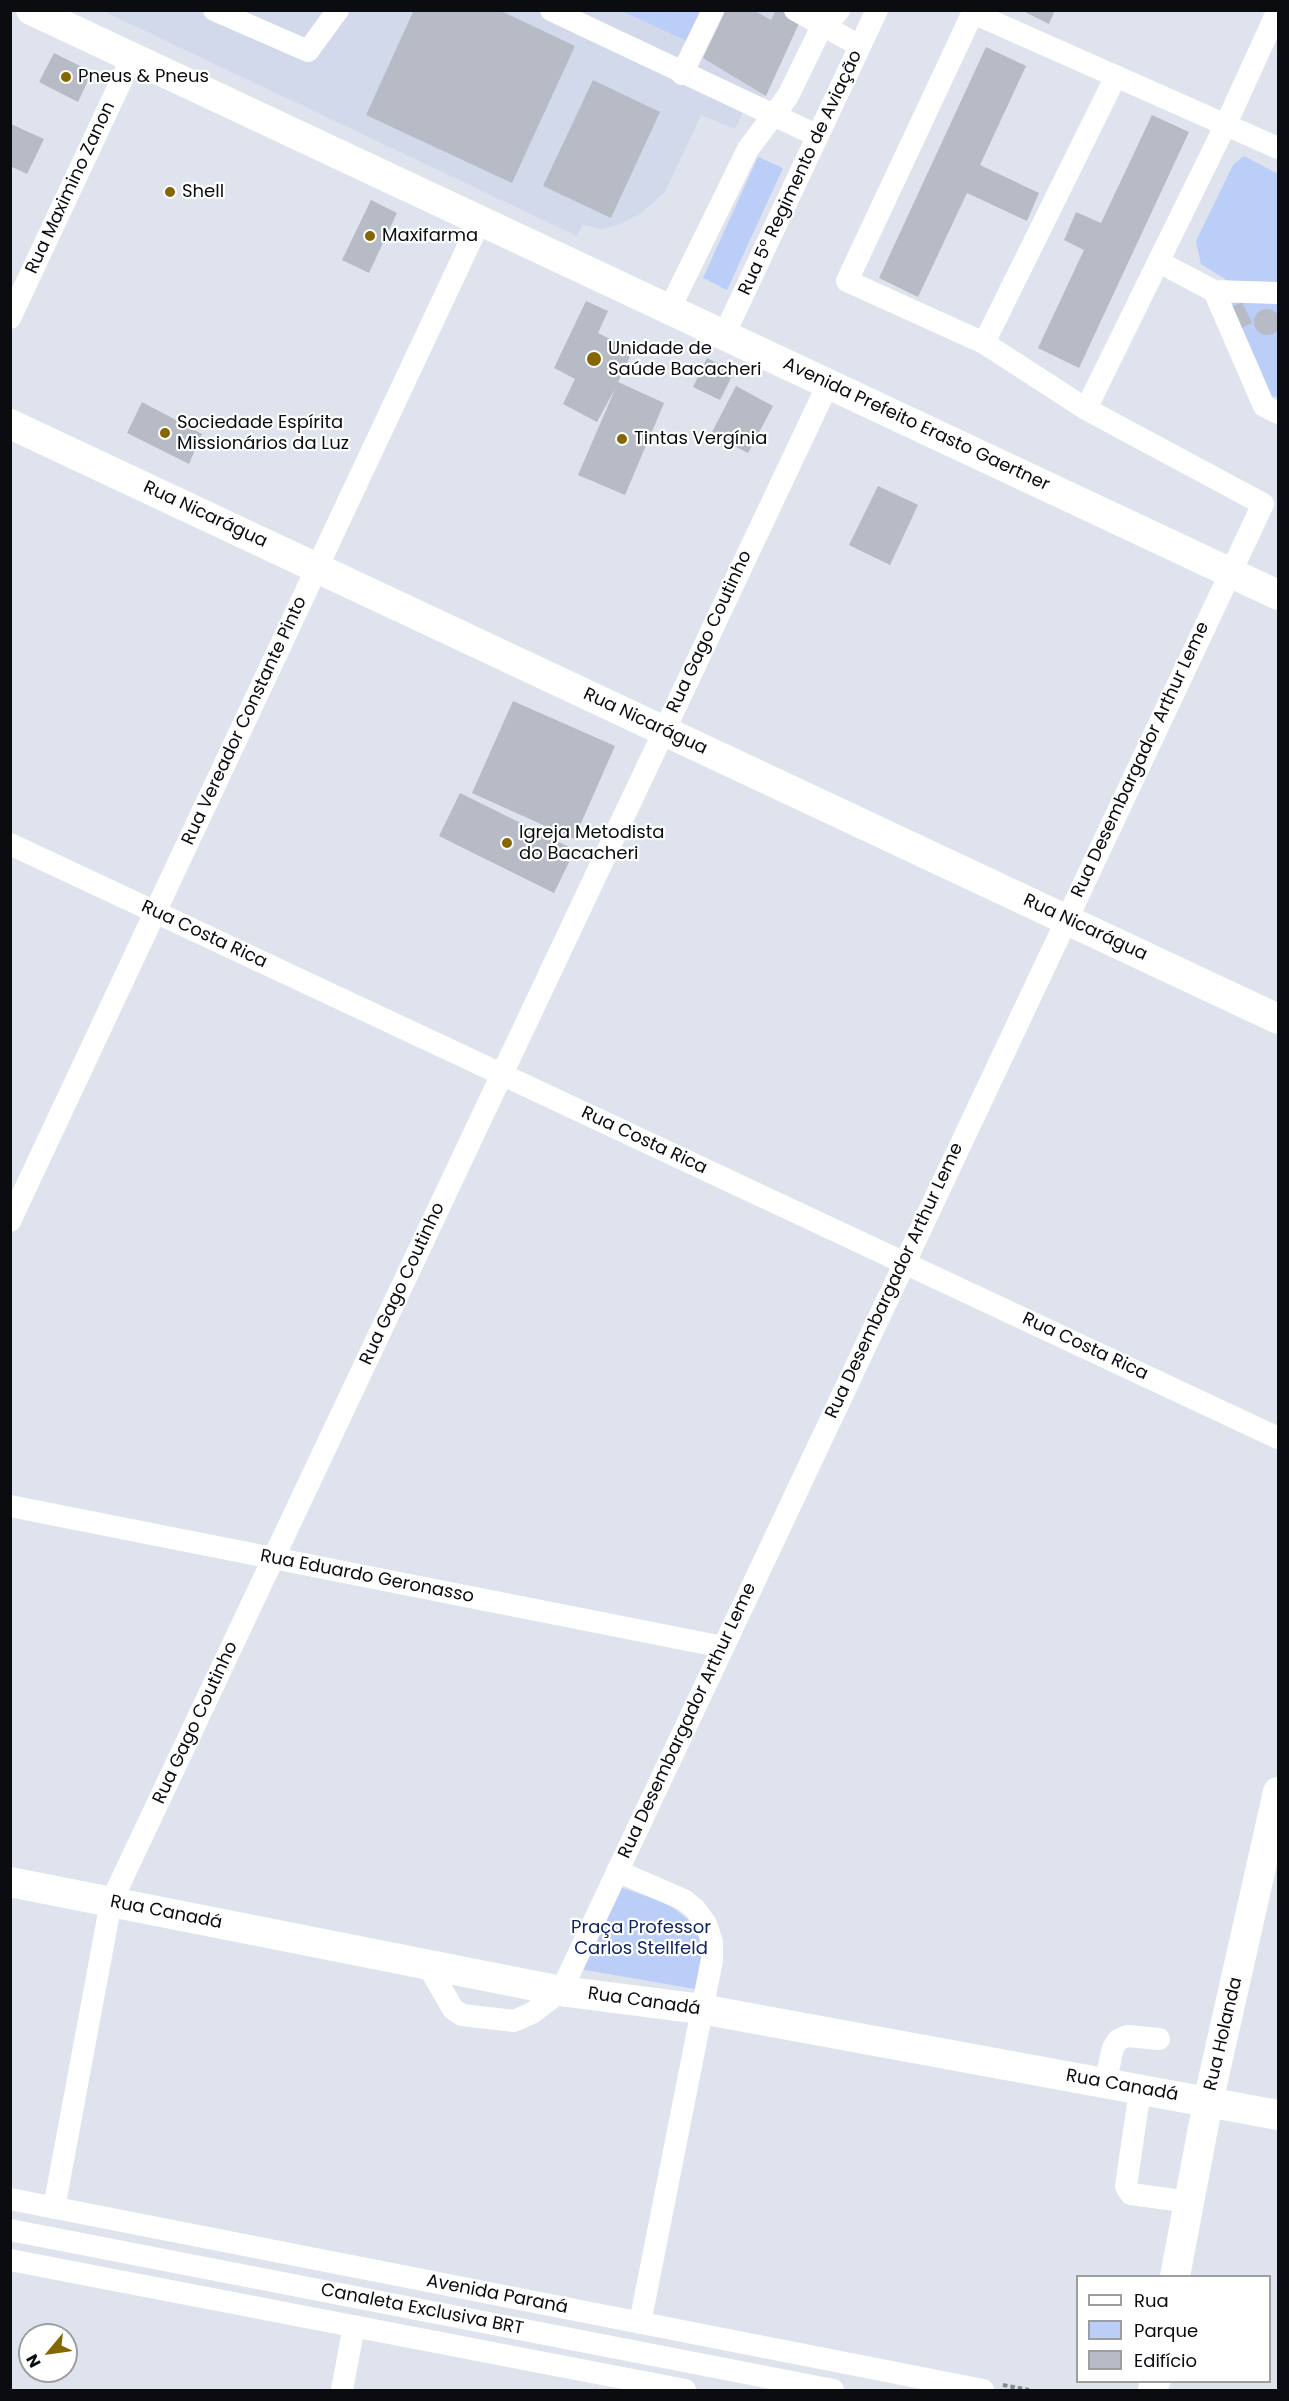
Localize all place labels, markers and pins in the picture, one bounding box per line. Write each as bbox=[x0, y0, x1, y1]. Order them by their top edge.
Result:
place label: Pneus & Pneus bbox=[78, 66, 209, 88]
marker: Pneus & Pneus bbox=[59, 70, 73, 84]
place label: Shell bbox=[182, 181, 224, 203]
marker: Shell bbox=[163, 185, 177, 199]
place label: Maxifarma bbox=[382, 225, 478, 247]
marker: Maxifarma bbox=[363, 229, 377, 243]
place label: Unidade de Saúde Bacacheri bbox=[608, 338, 761, 380]
marker: Unidade de Saúde Bacacheri bbox=[585, 350, 603, 368]
place label: Sociedade Espírita Missionários da Luz bbox=[177, 412, 349, 454]
marker: Sociedade Espírita Missionários da Luz bbox=[158, 426, 172, 440]
place label: Tintas Vergínia bbox=[634, 428, 767, 450]
marker: Tintas Vergínia bbox=[615, 432, 629, 446]
place label: Igreja Metodista do Bacacheri bbox=[519, 822, 664, 864]
marker: Igreja Metodista do Bacacheri bbox=[500, 836, 514, 850]

